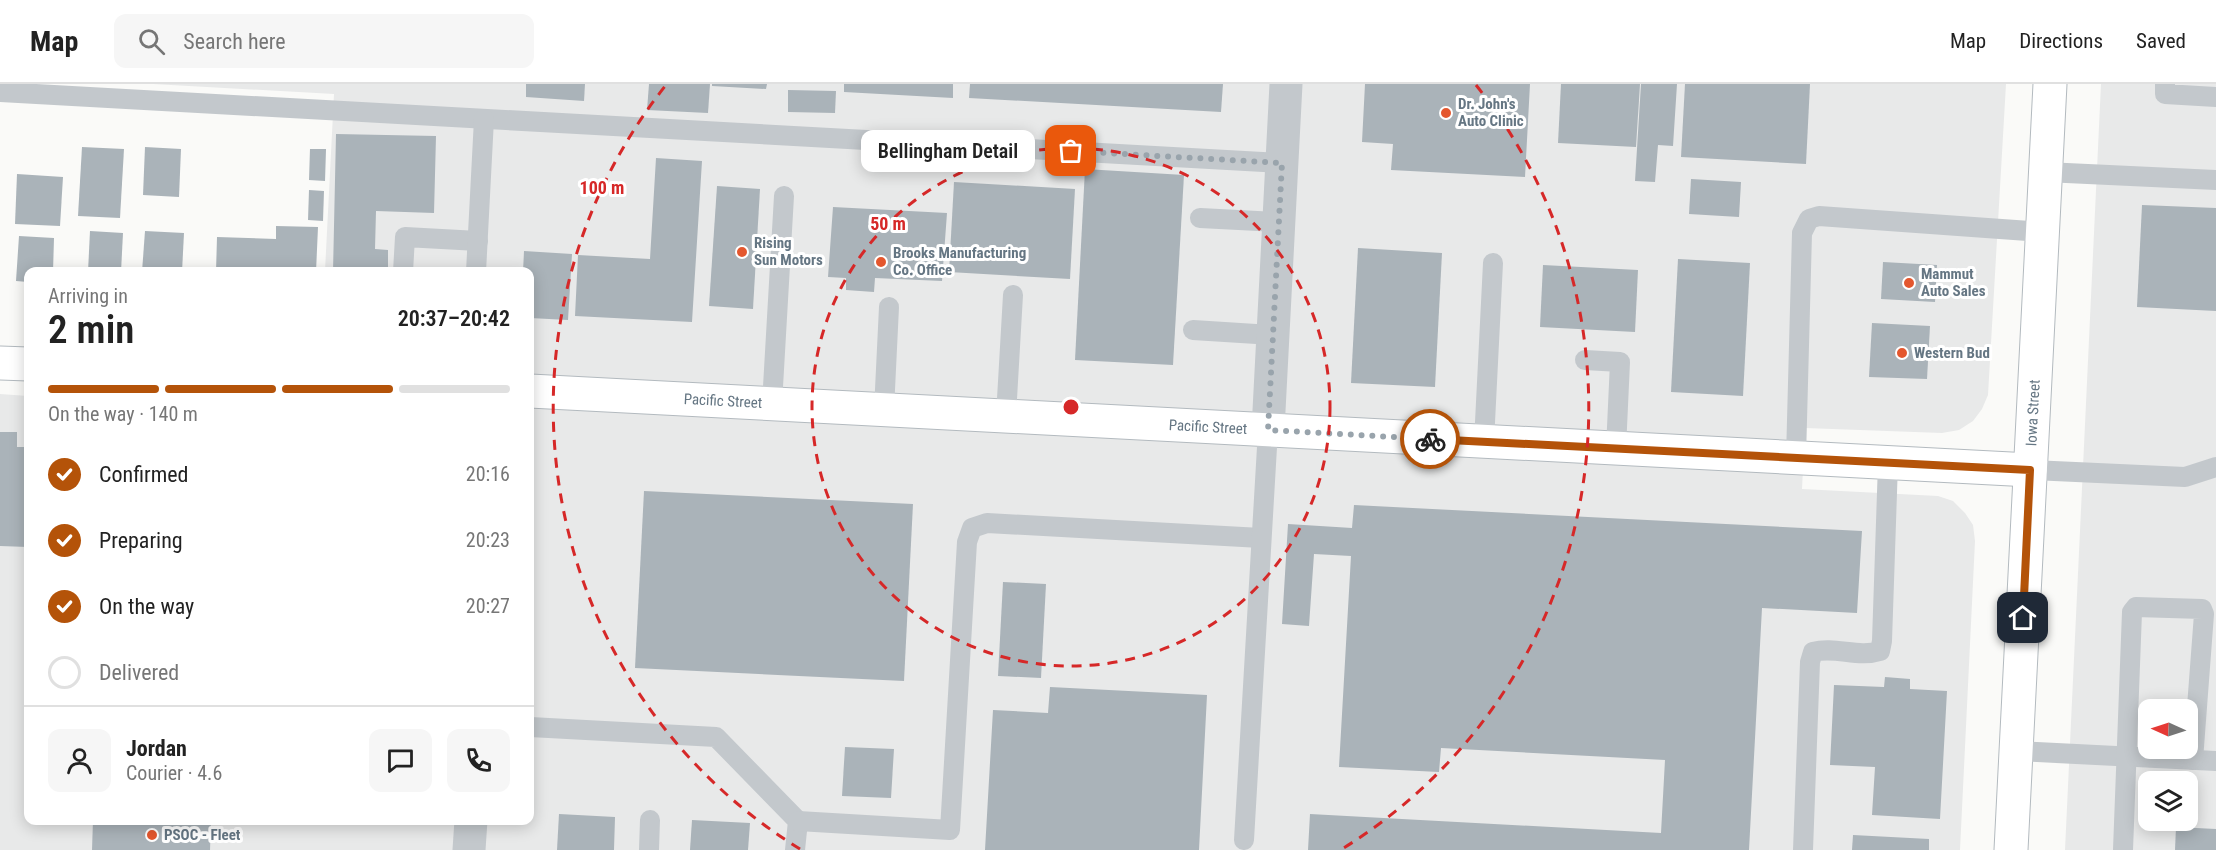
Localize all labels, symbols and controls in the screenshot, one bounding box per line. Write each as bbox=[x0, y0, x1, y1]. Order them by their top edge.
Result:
search box bbox=[114, 14, 534, 68]
text: Map bbox=[30, 25, 78, 58]
icon: search bbox=[135, 25, 168, 58]
text: Search here bbox=[183, 29, 286, 54]
text: Map bbox=[1950, 29, 1986, 53]
text: Directions bbox=[2019, 29, 2103, 53]
text: Saved bbox=[2136, 29, 2186, 53]
place label: Dr. John's Auto Clinic bbox=[1458, 95, 1524, 130]
marker: Dr. John's Auto Clinic bbox=[1439, 106, 1453, 120]
pin bbox=[1045, 125, 1096, 176]
callout: Bellingham Detail bbox=[861, 130, 1035, 172]
icon: bag bbox=[1054, 134, 1087, 167]
text: Bellingham Detail bbox=[878, 139, 1018, 163]
text: 100 m bbox=[580, 177, 624, 198]
text: 50 m bbox=[870, 213, 906, 234]
place label: Rising Sun Motors bbox=[754, 234, 823, 269]
place label: Brooks Manufacturing Co. Office bbox=[893, 244, 1026, 279]
marker: Rising Sun Motors bbox=[735, 245, 749, 259]
marker: Brooks Manufacturing Co. Office bbox=[874, 255, 888, 269]
place label: Mammut Auto Sales bbox=[1921, 265, 1986, 300]
marker: Mammut Auto Sales bbox=[1902, 276, 1916, 290]
text: Arriving in bbox=[48, 284, 128, 308]
text: 20:37–20:42 bbox=[398, 306, 510, 331]
text: 2 min bbox=[48, 307, 134, 353]
place label: Western Bud bbox=[1914, 344, 1990, 362]
marker: Western Bud bbox=[1895, 346, 1909, 360]
street label: Iowa Street bbox=[2022, 379, 2044, 447]
street label: Pacific Street bbox=[683, 390, 763, 412]
centre of rings bbox=[1061, 397, 1081, 417]
text: On the way · 140 m bbox=[48, 402, 198, 426]
courier bbox=[1400, 409, 1460, 469]
street label: Pacific Street bbox=[1168, 416, 1248, 438]
icon: bike bbox=[1414, 423, 1447, 456]
icon: check bbox=[48, 458, 81, 491]
text: Confirmed bbox=[99, 462, 188, 487]
text: 20:16 bbox=[466, 462, 510, 486]
icon: check bbox=[48, 524, 81, 557]
text: Preparing bbox=[99, 528, 183, 553]
text: 20:23 bbox=[466, 528, 510, 552]
icon: check bbox=[48, 590, 81, 623]
pin bbox=[1997, 592, 2048, 643]
text: On the way bbox=[99, 594, 194, 619]
text: 20:27 bbox=[466, 594, 510, 618]
icon: home bbox=[2006, 601, 2039, 634]
text: Delivered bbox=[99, 660, 179, 685]
north arrow bbox=[2138, 699, 2198, 759]
map controls bbox=[2138, 699, 2198, 831]
button: person bbox=[48, 729, 111, 792]
button: chat bbox=[369, 729, 432, 792]
button: phone bbox=[447, 729, 510, 792]
text: Jordan bbox=[126, 736, 187, 761]
text: Courier · 4.6 bbox=[126, 761, 222, 785]
button: layers bbox=[2138, 771, 2198, 831]
place label: PSOC - Fleet bbox=[164, 826, 241, 844]
marker: PSOC - Fleet bbox=[145, 828, 159, 842]

